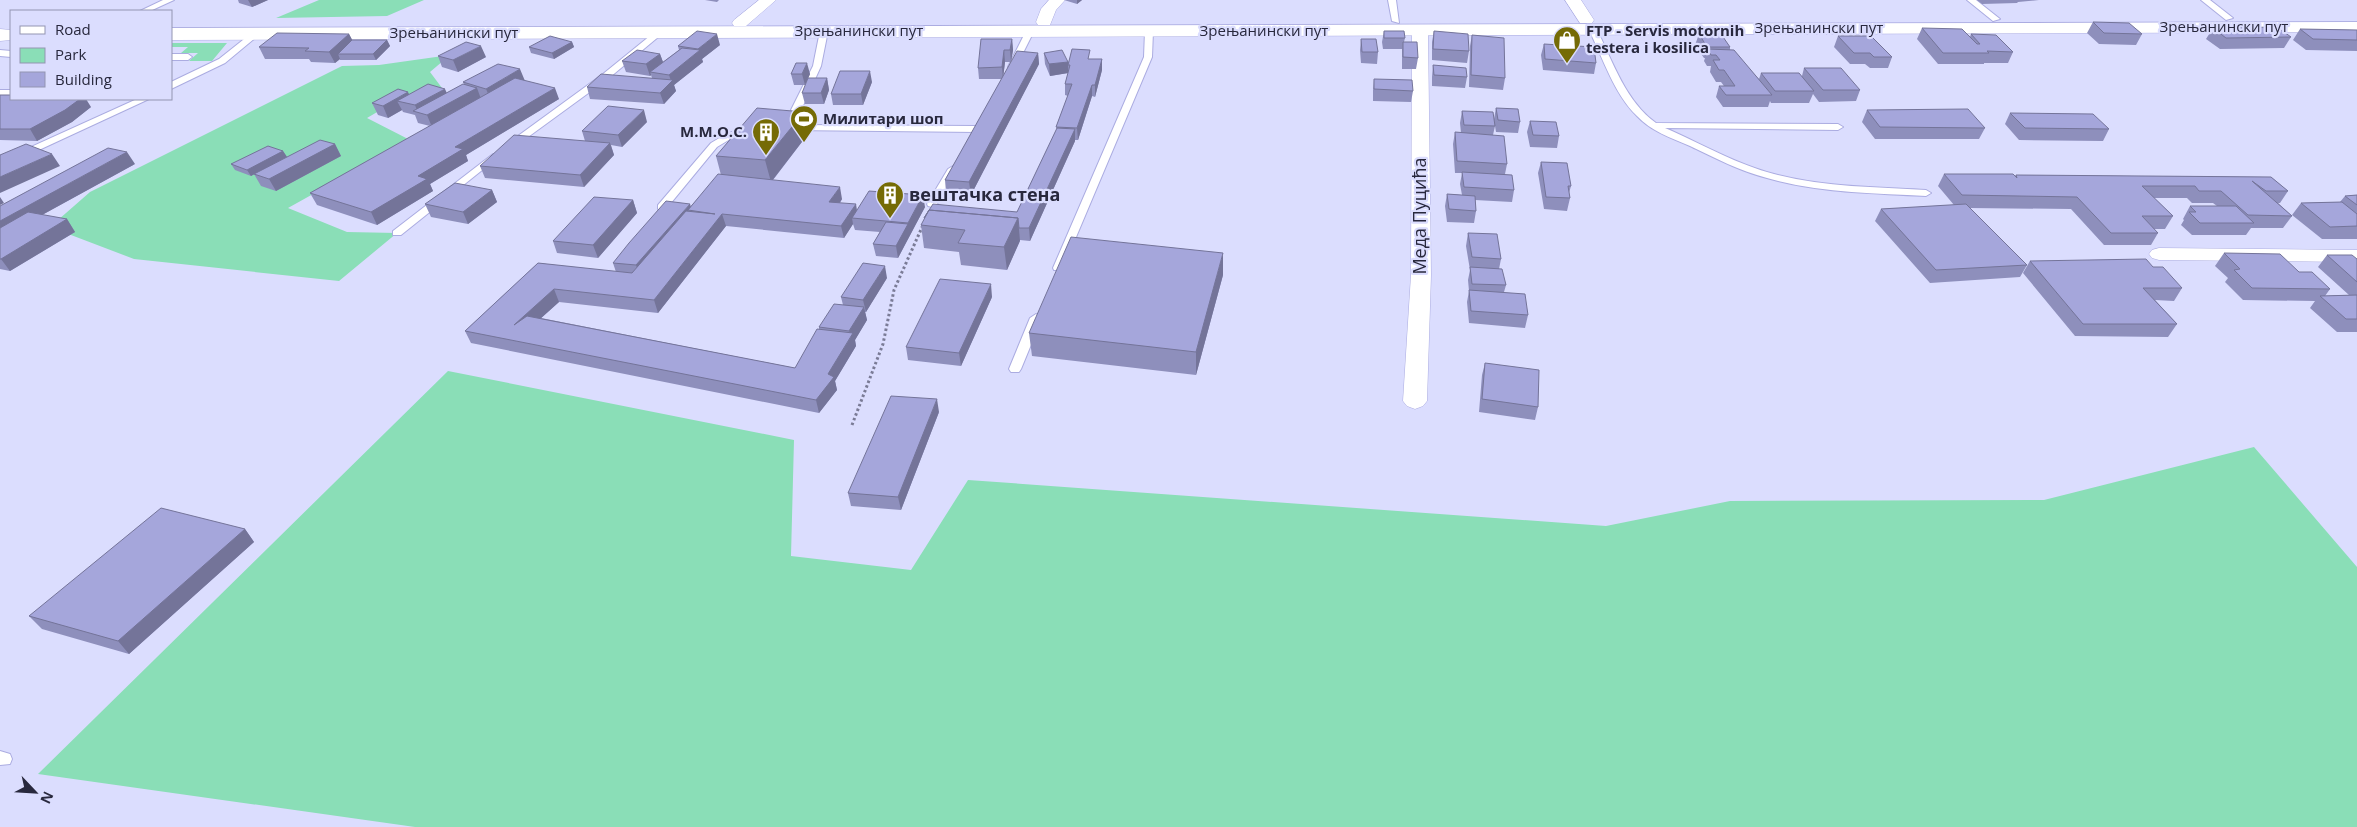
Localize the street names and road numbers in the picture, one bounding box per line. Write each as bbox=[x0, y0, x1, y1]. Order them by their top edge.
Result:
street label: Зрењанински пут bbox=[2160, 16, 2288, 36]
street label: Зрењанински пут bbox=[1755, 17, 1883, 37]
street label: Зрењанински пут bbox=[795, 20, 923, 40]
street label: Зрењанински пут bbox=[1200, 20, 1328, 40]
street label: Зрењанински пут bbox=[390, 22, 518, 42]
street label: Меда Пуцића bbox=[1407, 157, 1431, 275]

